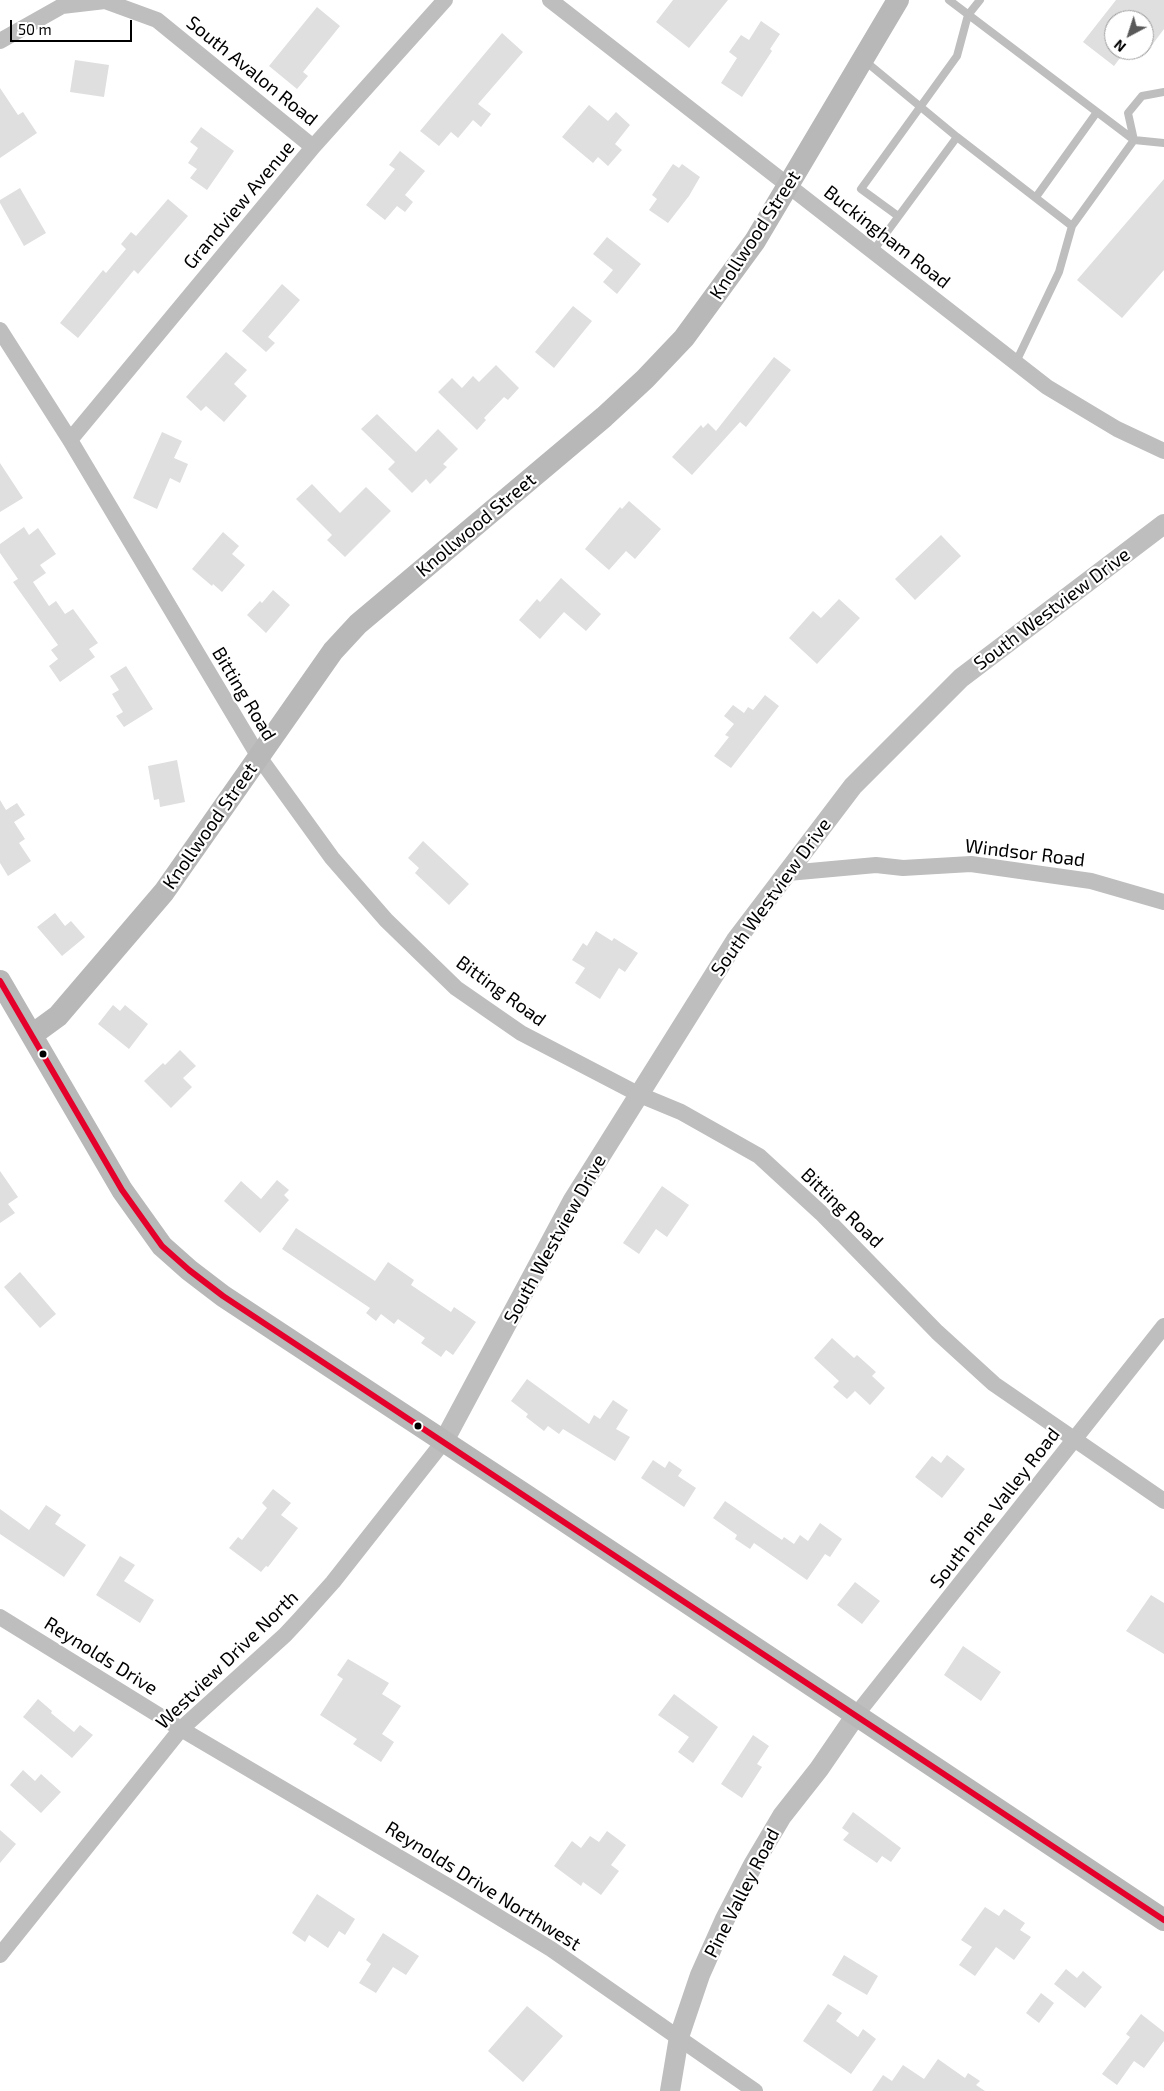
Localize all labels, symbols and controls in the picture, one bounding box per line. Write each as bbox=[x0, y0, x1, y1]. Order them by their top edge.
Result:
scale bar bbox=[12, 10, 135, 42]
north arrow bbox=[1104, 10, 1154, 60]
street label: South Avalon Road bbox=[182, 11, 322, 131]
text: 50 m bbox=[18, 20, 52, 38]
text: N bbox=[1110, 36, 1129, 56]
street label: Grandview Avenue bbox=[179, 136, 299, 274]
street label: Knollwood Street bbox=[705, 166, 805, 304]
street label: Buckingham Road bbox=[819, 181, 955, 293]
street label: Knollwood Street bbox=[412, 468, 540, 582]
street label: South Westview Drive bbox=[969, 543, 1135, 675]
street label: Bitting Road bbox=[207, 643, 281, 745]
street label: Knollwood Street bbox=[158, 758, 262, 894]
street label: South Westview Drive bbox=[706, 814, 836, 980]
street label: Windsor Road bbox=[964, 834, 1086, 872]
street label: Bitting Road bbox=[452, 951, 550, 1031]
unlabelled marker bbox=[38, 1049, 48, 1059]
street label: South Westview Drive bbox=[499, 1151, 611, 1327]
street label: Bitting Road bbox=[796, 1163, 888, 1253]
unlabelled marker bbox=[413, 1421, 423, 1431]
street label: South Pine Valley Road bbox=[925, 1423, 1065, 1593]
street label: Westview Drive North bbox=[151, 1586, 303, 1734]
street label: Reynolds Drive bbox=[40, 1612, 162, 1700]
street label: Reynolds Drive Northwest bbox=[381, 1816, 585, 1956]
street label: Pine Valley Road bbox=[700, 1824, 784, 1962]

